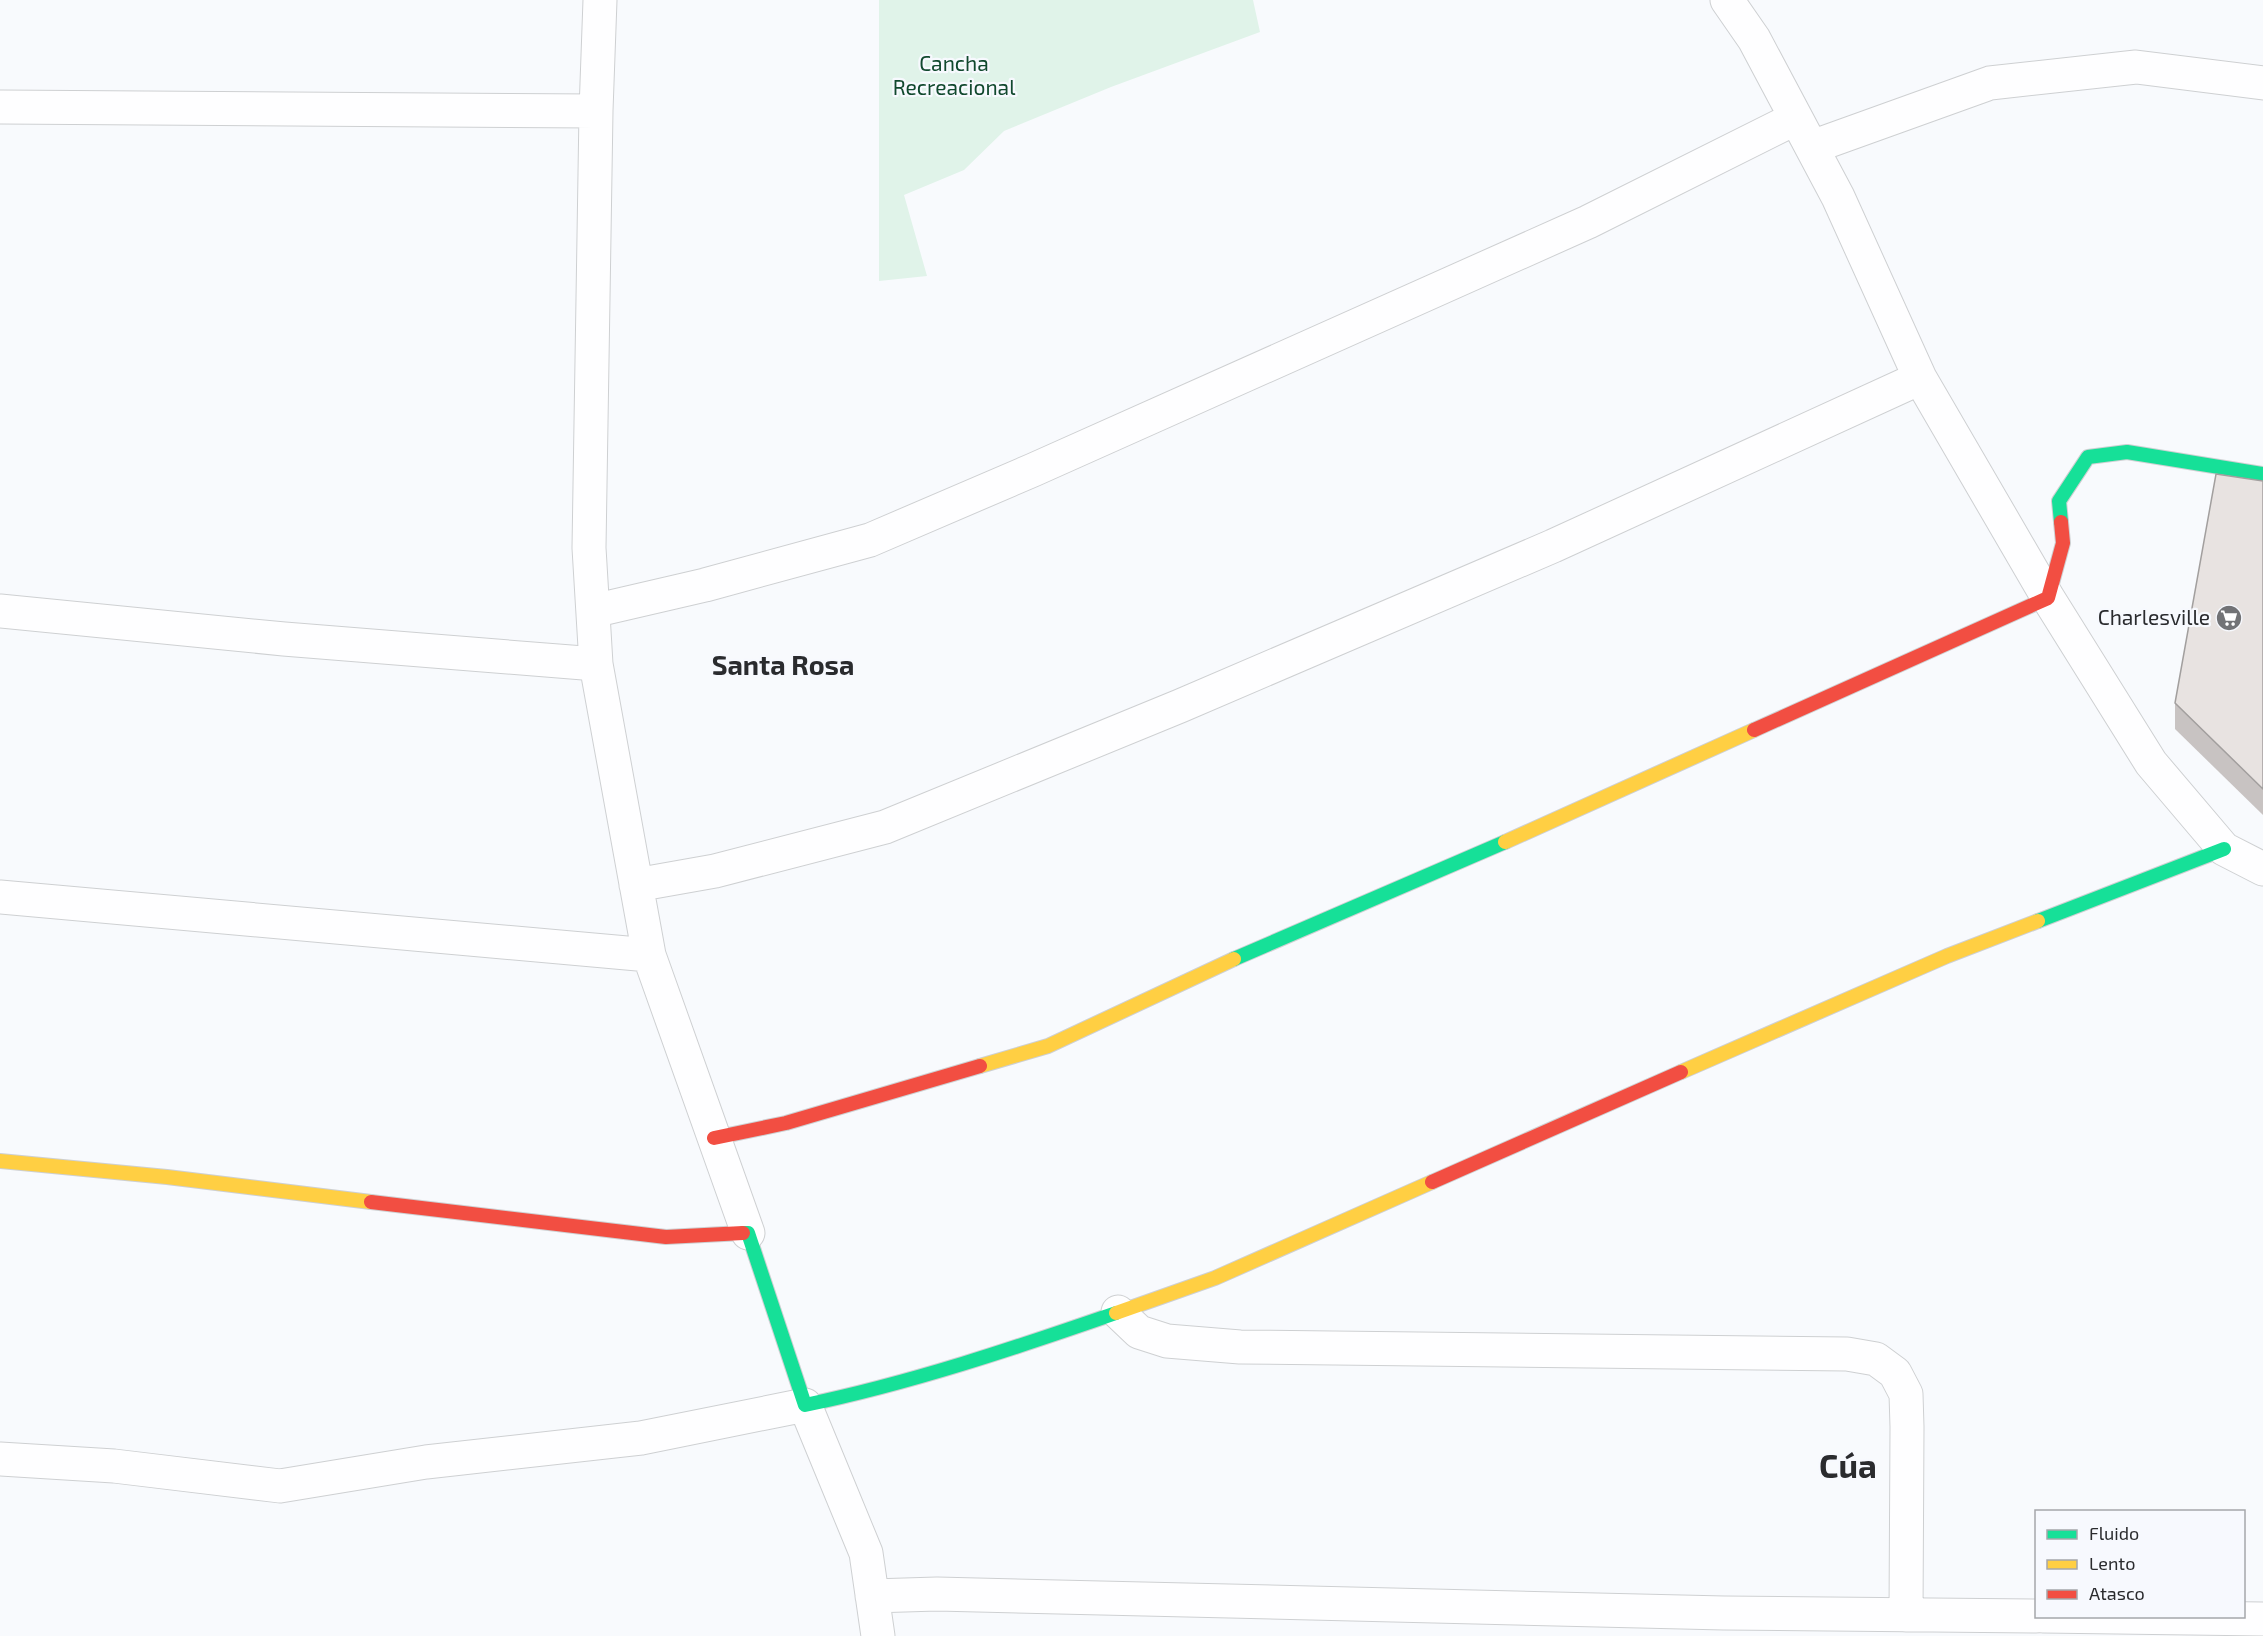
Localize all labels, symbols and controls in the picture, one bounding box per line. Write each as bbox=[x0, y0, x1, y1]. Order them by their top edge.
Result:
park label: Cancha Recreacional bbox=[893, 50, 1016, 99]
supermarket icon: Charlesville bbox=[2214, 603, 2244, 633]
place label: Charlesville bbox=[2098, 604, 2210, 629]
district label: Santa Rosa bbox=[712, 648, 854, 680]
district label: Cúa bbox=[1819, 1445, 1877, 1485]
legend bbox=[2035, 1510, 2245, 1618]
text: Fluido bbox=[2089, 1522, 2139, 1544]
text: Lento bbox=[2089, 1552, 2135, 1574]
text: Atasco bbox=[2089, 1582, 2145, 1604]

